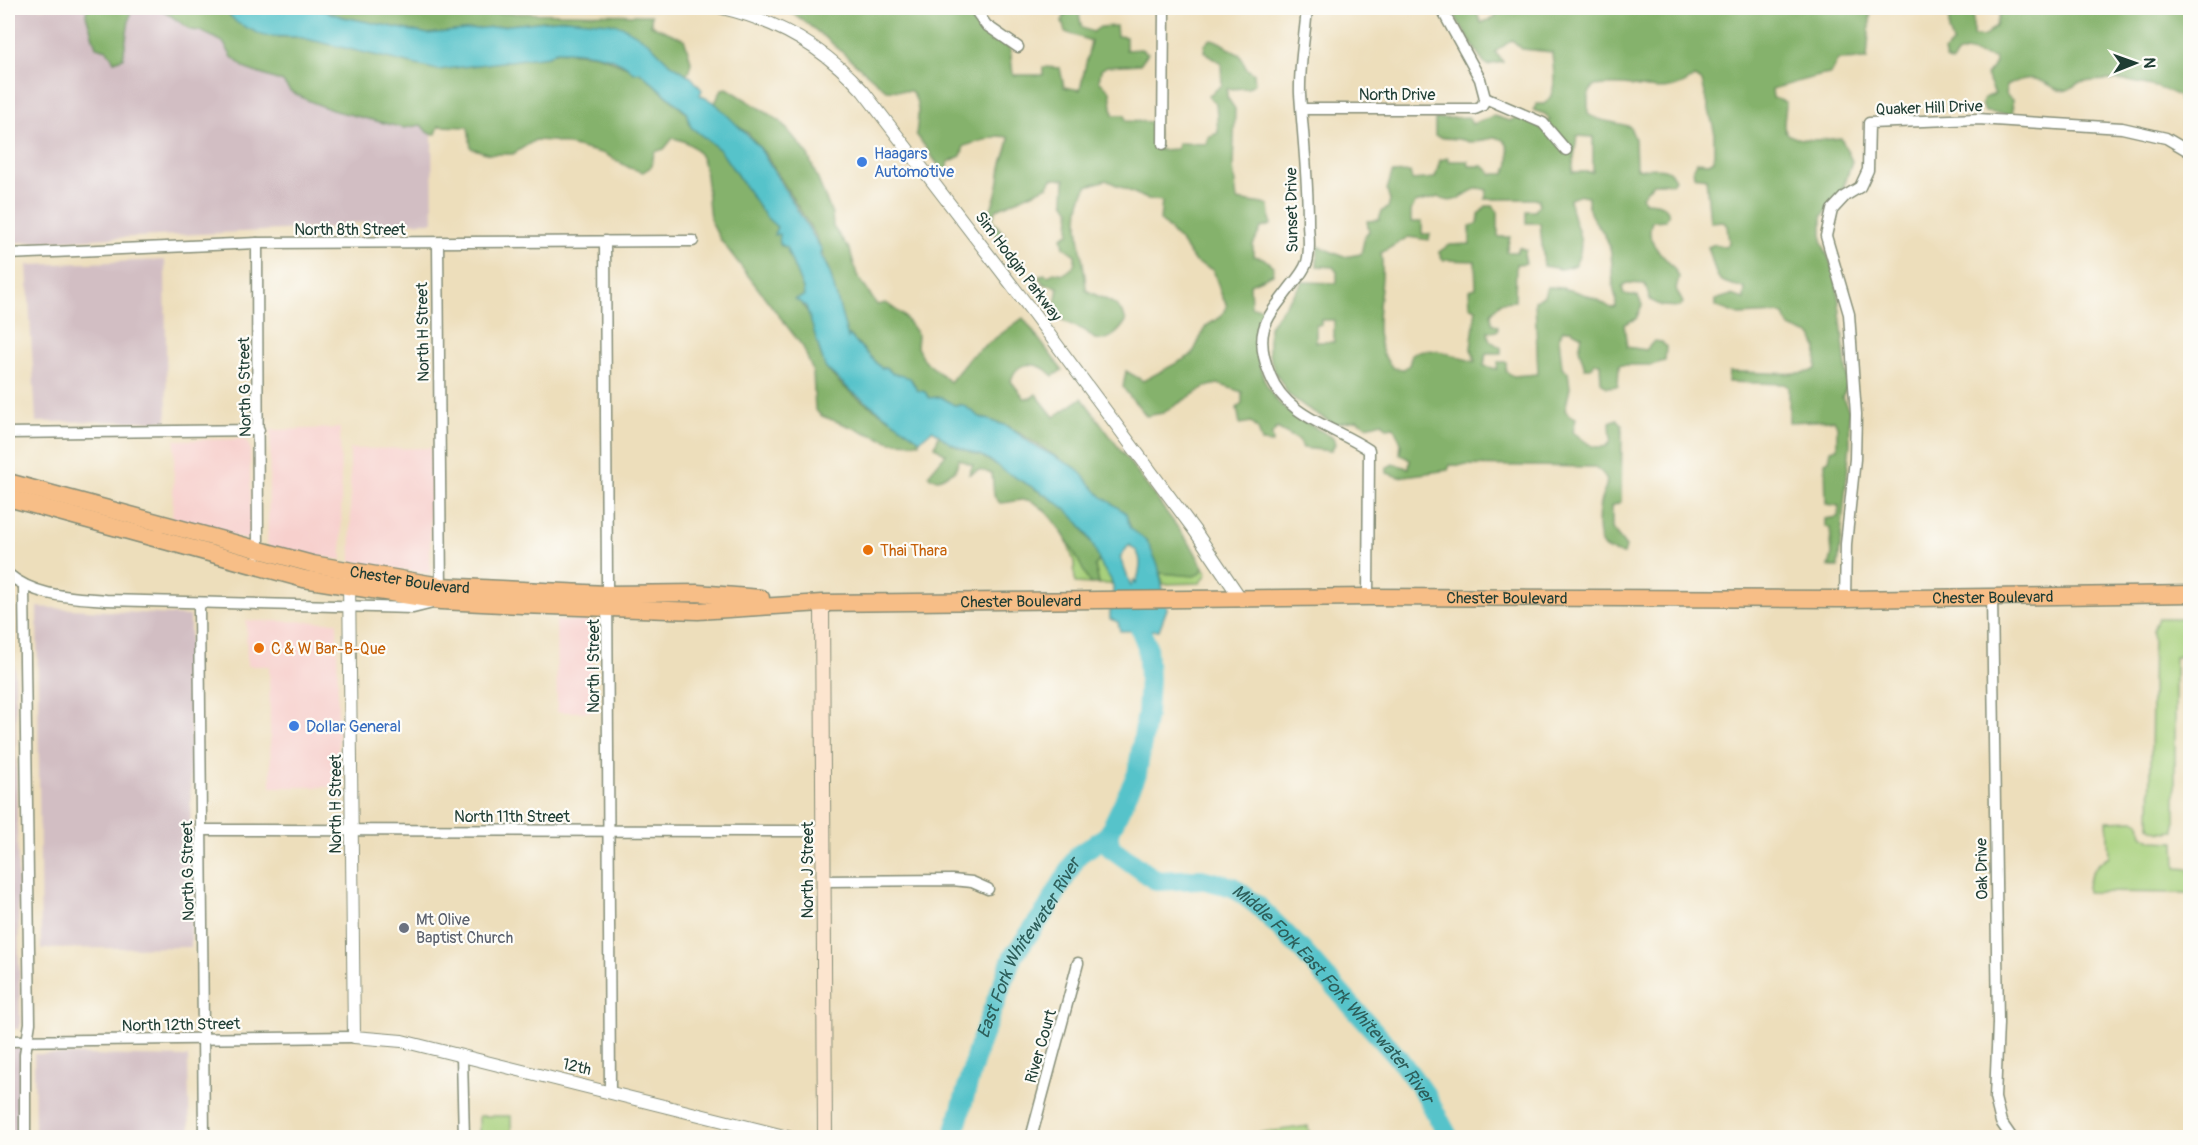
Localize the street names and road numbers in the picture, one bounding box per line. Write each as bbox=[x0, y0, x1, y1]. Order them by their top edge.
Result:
street label: North Drive bbox=[1359, 85, 1435, 105]
street label: Quaker Hill Drive bbox=[1875, 96, 1983, 120]
street label: Sunset Drive bbox=[1281, 167, 1303, 253]
street label: Sim Hodgin Parkway bbox=[970, 208, 1066, 326]
street label: North 8th Street bbox=[294, 220, 406, 240]
street label: North H Street bbox=[412, 282, 434, 382]
street label: North G Street bbox=[234, 336, 256, 437]
street label: Chester Boulevard bbox=[348, 562, 470, 598]
street label: Chester Boulevard bbox=[1932, 587, 2054, 609]
street label: Chester Boulevard bbox=[1446, 588, 1568, 609]
street label: Chester Boulevard bbox=[960, 591, 1082, 612]
street label: North I Street bbox=[584, 618, 604, 713]
street label: North H Street bbox=[326, 754, 346, 854]
street label: North 11th Street bbox=[454, 807, 570, 827]
street label: North G Street bbox=[177, 820, 199, 921]
street label: North J Street bbox=[798, 821, 818, 919]
street label: Oak Drive bbox=[1971, 838, 1993, 900]
street label: River Court bbox=[1021, 1007, 1061, 1085]
street label: North 12th Street bbox=[122, 1014, 241, 1036]
street label: 12th bbox=[560, 1054, 593, 1080]

